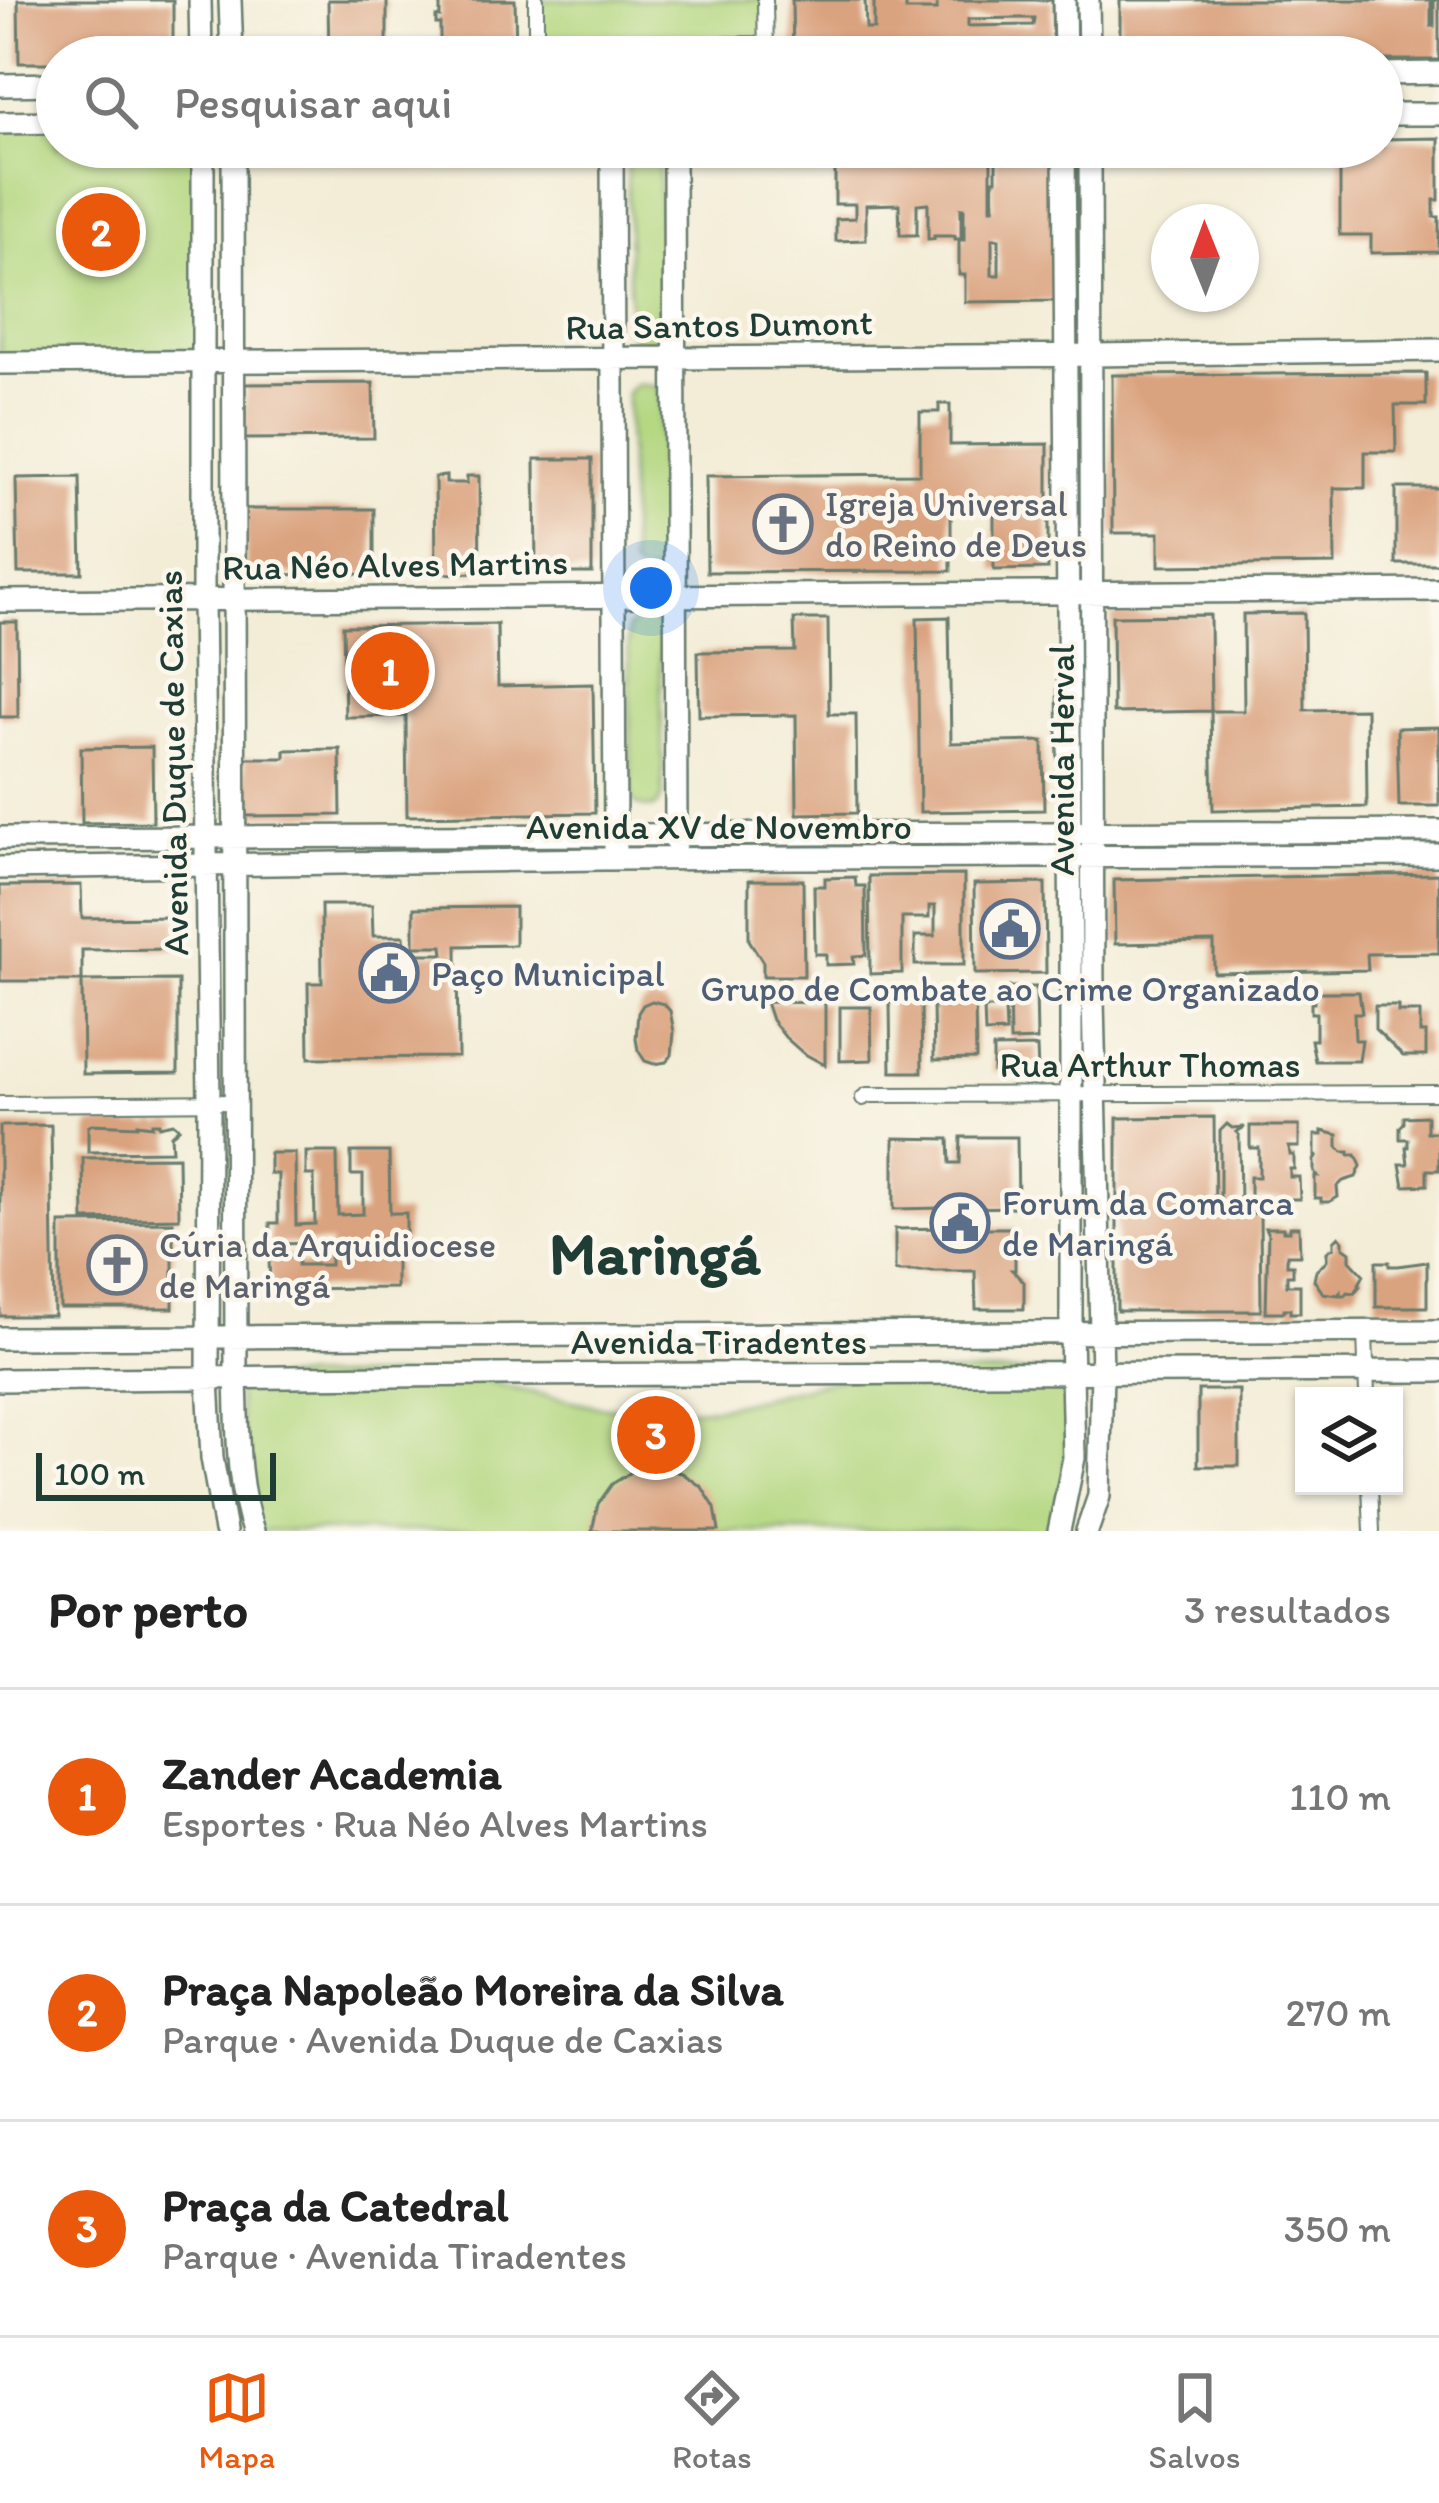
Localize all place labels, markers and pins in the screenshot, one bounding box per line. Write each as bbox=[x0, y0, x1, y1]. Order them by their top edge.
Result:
pin: 2 bbox=[62, 187, 140, 277]
place label: Igreja Universal do Reino de Deus bbox=[825, 482, 1087, 566]
church icon: Igreja Universal do Reino de Deus bbox=[752, 493, 814, 555]
pin: 1 bbox=[351, 626, 429, 716]
public building icon: Grupo de Combate ao Crime Organizado bbox=[979, 898, 1041, 960]
public building icon: Paço Municipal bbox=[358, 942, 420, 1004]
place label: Paço Municipal bbox=[431, 952, 665, 995]
place label: Grupo de Combate ao Crime Organizado bbox=[700, 967, 1320, 1010]
place label: Forum da Comarca de Maringá bbox=[1002, 1181, 1294, 1265]
public building icon: Forum da Comarca de Maringá bbox=[929, 1192, 991, 1254]
place label: Cúria da Arquidiocese de Maringá bbox=[159, 1223, 496, 1307]
church icon: Cúria da Arquidiocese de Maringá bbox=[86, 1234, 148, 1296]
pin: 3 bbox=[617, 1390, 695, 1480]

